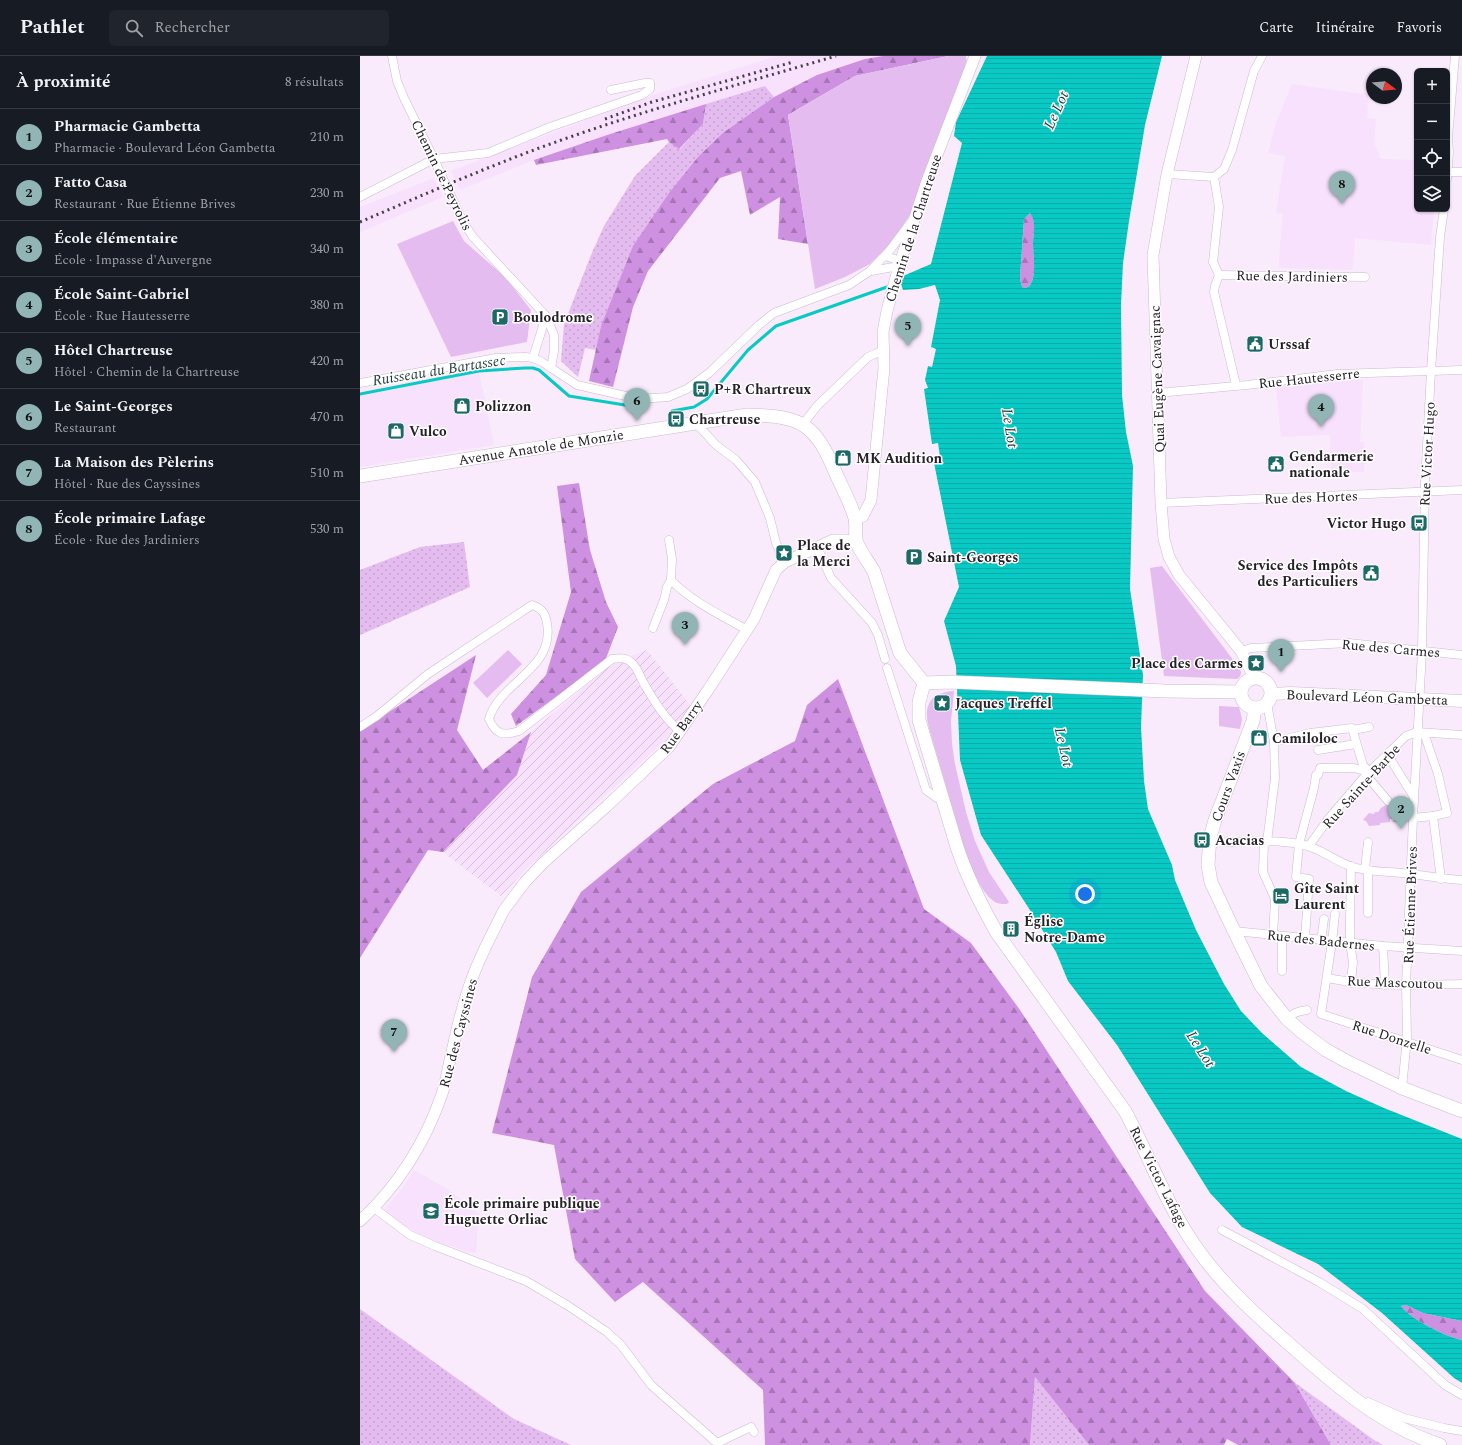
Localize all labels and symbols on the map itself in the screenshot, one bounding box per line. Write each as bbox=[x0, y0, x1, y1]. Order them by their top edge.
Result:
north arrow bbox=[1366, 68, 1402, 104]
water label: Le Lot bbox=[1038, 87, 1075, 133]
street label: Chemin de Peyrolis bbox=[406, 116, 478, 234]
street label: Chemin de la Chartreuse bbox=[880, 151, 947, 305]
pin: 8 bbox=[1329, 171, 1355, 204]
street label: Rue des Jardiniers bbox=[1236, 265, 1348, 288]
street label: Quai Eugène Cavaignac bbox=[1144, 305, 1171, 453]
parking icon: Boulodrome bbox=[490, 307, 510, 327]
place label: Boulodrome bbox=[513, 307, 593, 328]
pin: 5 bbox=[895, 313, 921, 346]
public building icon: Urssaf bbox=[1245, 334, 1265, 354]
place label: Urssaf bbox=[1268, 334, 1311, 355]
water label: Ruisseau du Bartassec bbox=[371, 349, 508, 392]
street label: Rue Hautesserre bbox=[1257, 363, 1361, 394]
bus stop icon: P+R Chartreux bbox=[691, 379, 711, 399]
place label: P+R Chartreux bbox=[714, 379, 811, 400]
pin: 6 bbox=[624, 388, 650, 421]
pin: 4 bbox=[1308, 394, 1334, 427]
shop icon: Polizzon bbox=[452, 396, 472, 416]
place label: Polizzon bbox=[475, 396, 532, 417]
street label: Rue Victor Hugo bbox=[1414, 401, 1441, 507]
water label: Le Lot bbox=[995, 407, 1024, 450]
bus stop icon: Chartreuse bbox=[666, 409, 686, 429]
place label: Chartreuse bbox=[689, 409, 760, 430]
shop icon: Vulco bbox=[386, 421, 406, 441]
place label: Vulco bbox=[409, 421, 447, 442]
street label: Avenue Anatole de Monzie bbox=[457, 424, 625, 471]
place label: Gendarmerie nationale bbox=[1289, 446, 1374, 483]
shop icon: MK Audition bbox=[833, 448, 853, 468]
place label: MK Audition bbox=[856, 448, 943, 469]
public building icon: Gendarmerie nationale bbox=[1266, 454, 1286, 474]
street label: Rue des Hortes bbox=[1264, 485, 1358, 510]
place label: Victor Hugo bbox=[1327, 513, 1406, 534]
bus stop icon: Victor Hugo bbox=[1409, 513, 1429, 533]
place label: Place de la Merci bbox=[797, 535, 851, 572]
place icon: Place de la Merci bbox=[774, 543, 794, 563]
parking icon: Saint-Georges bbox=[904, 547, 924, 567]
place label: Saint-Georges bbox=[927, 547, 1018, 568]
place label: Service des Impôts des Particuliers bbox=[1238, 555, 1358, 592]
public building icon: Service des Impôts des Particuliers bbox=[1361, 563, 1381, 583]
pin: 3 bbox=[672, 612, 698, 645]
street label: Rue des Carmes bbox=[1341, 634, 1441, 663]
pin: 1 bbox=[1268, 639, 1294, 672]
place label: Place des Carmes bbox=[1131, 653, 1243, 674]
place icon: Place des Carmes bbox=[1246, 653, 1266, 673]
street label: Boulevard Léon Gambetta bbox=[1286, 684, 1448, 711]
place icon: Jacques Treffel bbox=[932, 693, 952, 713]
place label: Jacques Treffel bbox=[955, 693, 1052, 714]
street label: Rue Barry bbox=[655, 695, 709, 758]
water label: Le Lot bbox=[1048, 725, 1079, 769]
shop icon: Camiloloc bbox=[1249, 728, 1269, 748]
place label: Camiloloc bbox=[1272, 728, 1338, 749]
street label: Rue Sainte-Barbe bbox=[1317, 739, 1405, 833]
street label: Cours Vaxis bbox=[1206, 748, 1251, 825]
pin: 2 bbox=[1388, 796, 1414, 829]
bus stop icon: Acacias bbox=[1192, 830, 1212, 850]
place label: Acacias bbox=[1215, 830, 1264, 851]
street label: Rue Étienne Brives bbox=[1398, 846, 1423, 964]
place label: Gîte Saint Laurent bbox=[1294, 878, 1360, 915]
your location bbox=[1075, 884, 1095, 904]
hotel icon: Gîte Saint Laurent bbox=[1271, 886, 1291, 906]
place label: Église Notre-Dame bbox=[1024, 911, 1105, 948]
building icon: Église Notre-Dame bbox=[1001, 919, 1021, 939]
street label: Rue des Badernes bbox=[1266, 924, 1376, 957]
street label: Rue Mascoutou bbox=[1347, 970, 1444, 995]
street label: Rue des Cayssines bbox=[434, 976, 483, 1090]
street label: Rue Donzelle bbox=[1349, 1015, 1434, 1060]
pin: 7 bbox=[381, 1019, 407, 1052]
water label: Le Lot bbox=[1180, 1026, 1221, 1072]
street label: Rue Victor Lafage bbox=[1124, 1123, 1193, 1232]
place label: École primaire publique Huguette Orliac bbox=[444, 1193, 600, 1230]
school or university icon: École primaire publique Huguette Orliac bbox=[421, 1201, 441, 1221]

